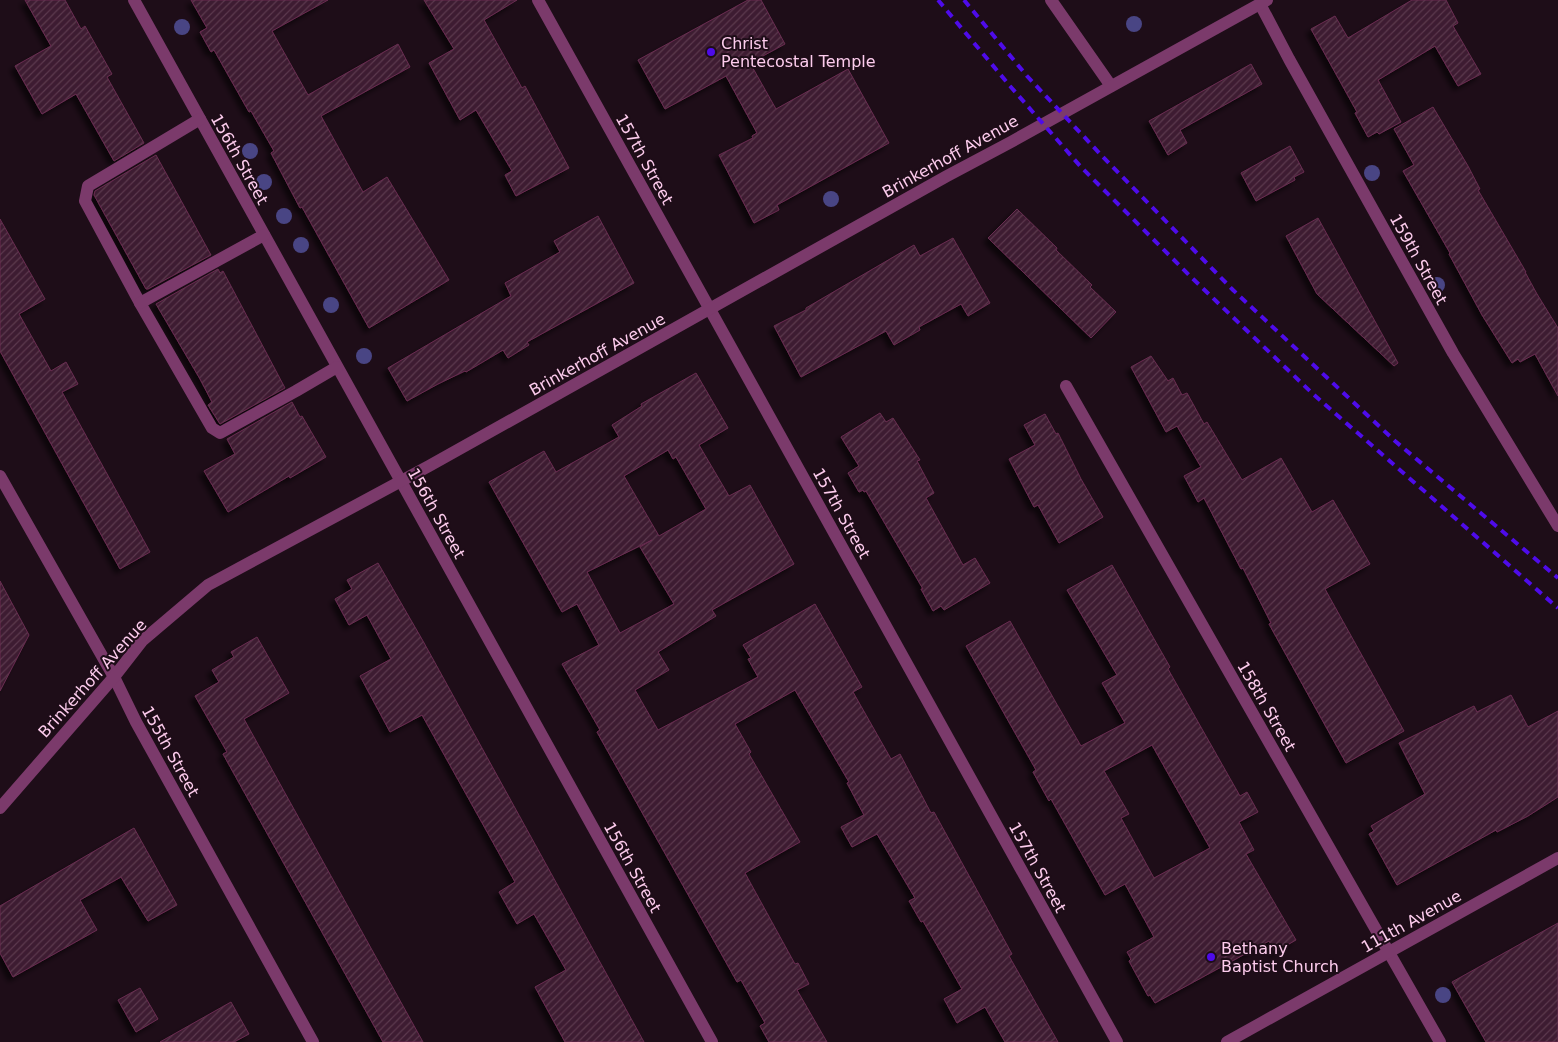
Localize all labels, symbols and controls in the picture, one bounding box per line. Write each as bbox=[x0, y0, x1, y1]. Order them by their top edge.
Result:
place label: Christ Pentecostal Temple bbox=[721, 34, 876, 71]
marker: Christ Pentecostal Temple bbox=[705, 46, 717, 58]
street label: 156th Street bbox=[207, 111, 272, 208]
street label: 157th Street bbox=[612, 111, 677, 208]
street label: Brinkerhoff Avenue bbox=[879, 111, 1022, 202]
street label: 159th Street bbox=[1386, 211, 1451, 308]
street label: Brinkerhoff Avenue bbox=[526, 309, 669, 400]
street label: 156th Street bbox=[404, 465, 469, 562]
street label: 157th Street bbox=[809, 465, 874, 562]
street label: Brinkerhoff Avenue bbox=[34, 615, 150, 741]
street label: 158th Street bbox=[1233, 658, 1300, 755]
street label: 155th Street bbox=[138, 703, 203, 800]
street label: 156th Street bbox=[600, 819, 665, 916]
street label: 157th Street bbox=[1005, 819, 1070, 916]
street label: 111th Avenue bbox=[1358, 886, 1465, 957]
place label: Bethany Baptist Church bbox=[1221, 939, 1339, 976]
marker: Bethany Baptist Church bbox=[1205, 951, 1217, 963]

